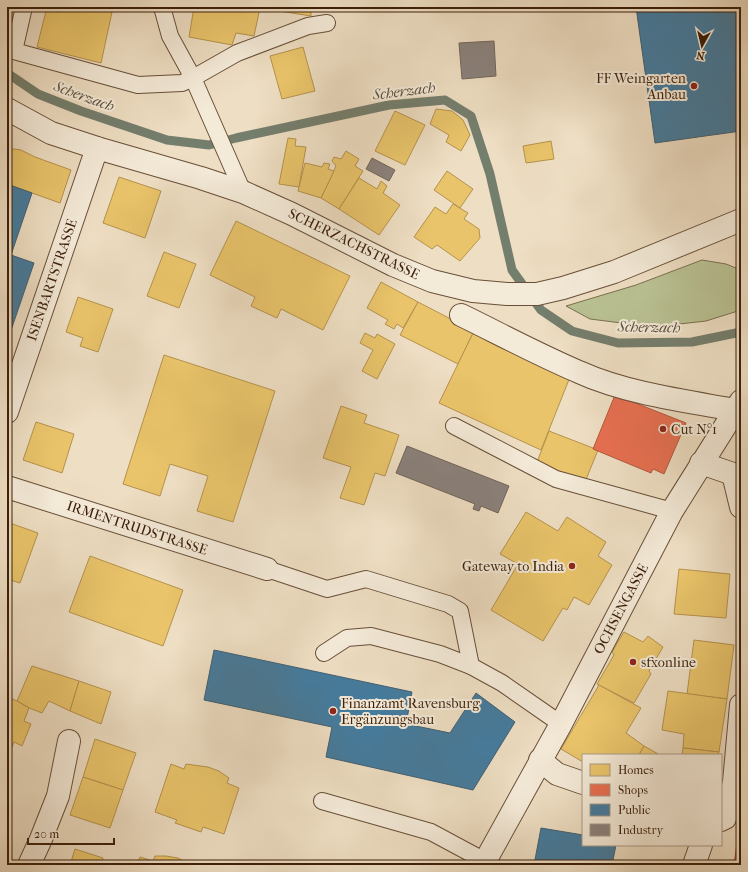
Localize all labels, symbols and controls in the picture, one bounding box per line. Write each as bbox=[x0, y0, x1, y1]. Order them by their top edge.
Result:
north arrow bbox=[682, 26, 722, 66]
text: N bbox=[695, 48, 706, 62]
place label: FF Weingarten Anbau bbox=[596, 70, 686, 103]
water label: Scherzach bbox=[50, 76, 117, 115]
water label: Scherzach bbox=[371, 78, 437, 104]
marker: FF Weingarten Anbau bbox=[689, 81, 699, 91]
street label: SCHERZACHSTRASSE bbox=[286, 205, 423, 283]
street label: ISENBARTSTRASSE bbox=[23, 216, 81, 343]
water label: Scherzach bbox=[616, 317, 681, 337]
place label: Cut N°1 bbox=[671, 421, 717, 438]
marker: Cut N°1 bbox=[658, 424, 668, 434]
street label: IRMENTRUDSTRASSE bbox=[64, 497, 210, 559]
place label: Gateway to India bbox=[462, 558, 565, 575]
marker: Gateway to India bbox=[567, 561, 577, 571]
street label: OCHSENGASSE bbox=[590, 561, 652, 657]
place label: sfxonline bbox=[641, 654, 696, 671]
marker: sfxonline bbox=[628, 657, 638, 667]
place label: Finanzamt Ravensburg Ergänzungsbau bbox=[341, 695, 480, 728]
marker: Finanzamt Ravensburg Ergänzungsbau bbox=[328, 706, 338, 716]
legend bbox=[582, 754, 722, 846]
text: Homes bbox=[618, 763, 654, 777]
text: Shops bbox=[618, 783, 648, 797]
text: Public bbox=[618, 803, 650, 817]
scale bar bbox=[28, 820, 114, 846]
text: Industry bbox=[618, 823, 664, 837]
text: 20 m bbox=[34, 827, 59, 841]

